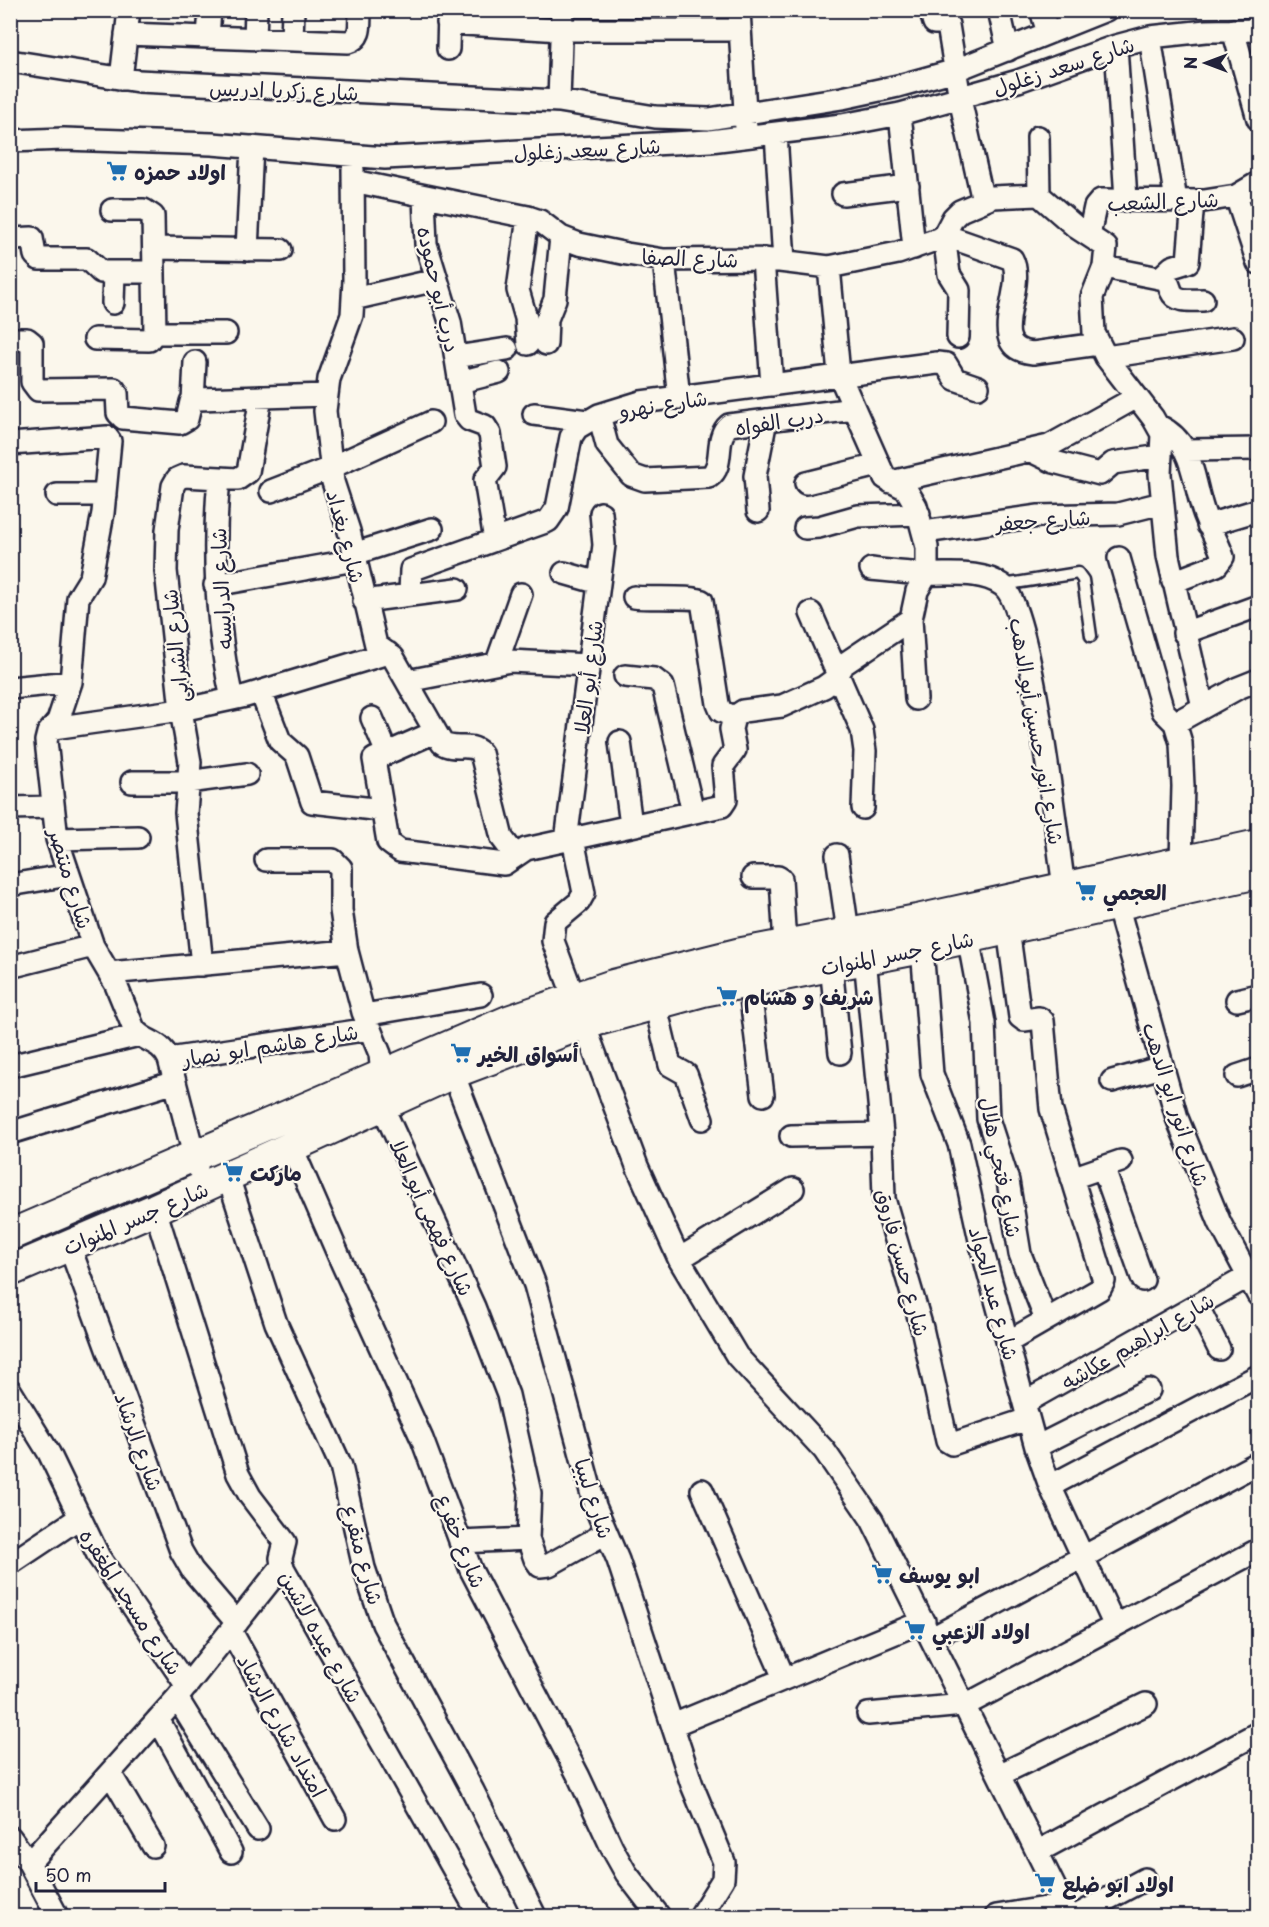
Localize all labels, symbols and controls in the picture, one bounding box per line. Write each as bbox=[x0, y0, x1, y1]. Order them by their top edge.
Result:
street label: شارع سعد زغلول bbox=[988, 27, 1138, 104]
north arrow bbox=[1176, 33, 1236, 93]
text: N bbox=[1178, 57, 1202, 69]
street label: شارع زكريا ادريس bbox=[209, 70, 359, 109]
street label: شارع سعد زغلول bbox=[513, 128, 661, 169]
place label: اولاد حمزه bbox=[134, 155, 226, 187]
supermarket icon: اولاد حمزه bbox=[105, 159, 129, 183]
street label: شارع الشعب bbox=[1107, 182, 1219, 219]
street label: درب أبو حموده bbox=[410, 223, 470, 355]
street label: شارع الصفا bbox=[641, 239, 739, 276]
street label: شارع نهرو bbox=[615, 380, 710, 427]
street label: درب الفواه bbox=[732, 397, 826, 443]
street label: شارع بغداد bbox=[318, 486, 375, 587]
street label: شارع جعفر bbox=[993, 500, 1091, 539]
street label: شارع الدرايسه bbox=[201, 527, 240, 651]
street label: شارع الشرابى bbox=[152, 587, 197, 704]
street label: شارع انور حسين أبو الدهب bbox=[1001, 615, 1074, 847]
street label: شارع أبو العلا bbox=[564, 618, 611, 736]
street label: شارع منتصر bbox=[40, 822, 102, 933]
place label: العجمي bbox=[1103, 875, 1167, 912]
supermarket icon: العجمي bbox=[1074, 879, 1098, 903]
street label: شارع جسر المنوات bbox=[818, 921, 977, 984]
place label: شريف و هشام bbox=[744, 980, 874, 1014]
supermarket icon: شريف و هشام bbox=[715, 984, 739, 1008]
street label: شارع هاشم ابو نصار bbox=[178, 1014, 361, 1076]
street label: شارع انور ابو الدهب bbox=[1134, 1018, 1219, 1191]
place label: أسواق الخير bbox=[476, 1037, 579, 1069]
supermarket icon: أسواق الخير bbox=[449, 1041, 473, 1065]
street label: شارع فتحي هلال bbox=[968, 1094, 1031, 1241]
street label: شارع فهمى أبو العلا bbox=[382, 1133, 483, 1301]
place label: ماركت bbox=[250, 1156, 302, 1188]
supermarket icon: ماركت bbox=[221, 1160, 245, 1184]
street label: شارع جسر المنوات bbox=[57, 1172, 213, 1263]
street label: شارع حسن فاروق bbox=[868, 1184, 939, 1340]
street label: شارع عبد الجواد bbox=[961, 1222, 1028, 1364]
street label: شارع ابراهيم عكاشه bbox=[1054, 1283, 1221, 1399]
street label: شارع الرشاد bbox=[106, 1387, 173, 1495]
street label: شارع ليبيا bbox=[566, 1454, 623, 1543]
street label: شارع خفرع bbox=[428, 1488, 496, 1593]
street label: شارع منقرع bbox=[334, 1500, 393, 1608]
street label: شارع مسجد المغفره bbox=[72, 1521, 192, 1681]
place label: ابو يوسف bbox=[899, 1558, 980, 1590]
supermarket icon: ابو يوسف bbox=[870, 1562, 894, 1586]
street label: شارع عبده لاشين bbox=[271, 1564, 372, 1709]
place label: اولاد الزعبي bbox=[932, 1614, 1030, 1651]
supermarket icon: اولاد الزعبي bbox=[903, 1618, 927, 1642]
street label: امتداد شارع الرشاد bbox=[229, 1647, 336, 1803]
scale bar bbox=[36, 1855, 165, 1893]
text: 50 m bbox=[45, 1861, 92, 1888]
place label: اولاد ابو ضلع bbox=[1062, 1867, 1174, 1900]
supermarket icon: اولاد ابو ضلع bbox=[1033, 1871, 1057, 1895]

